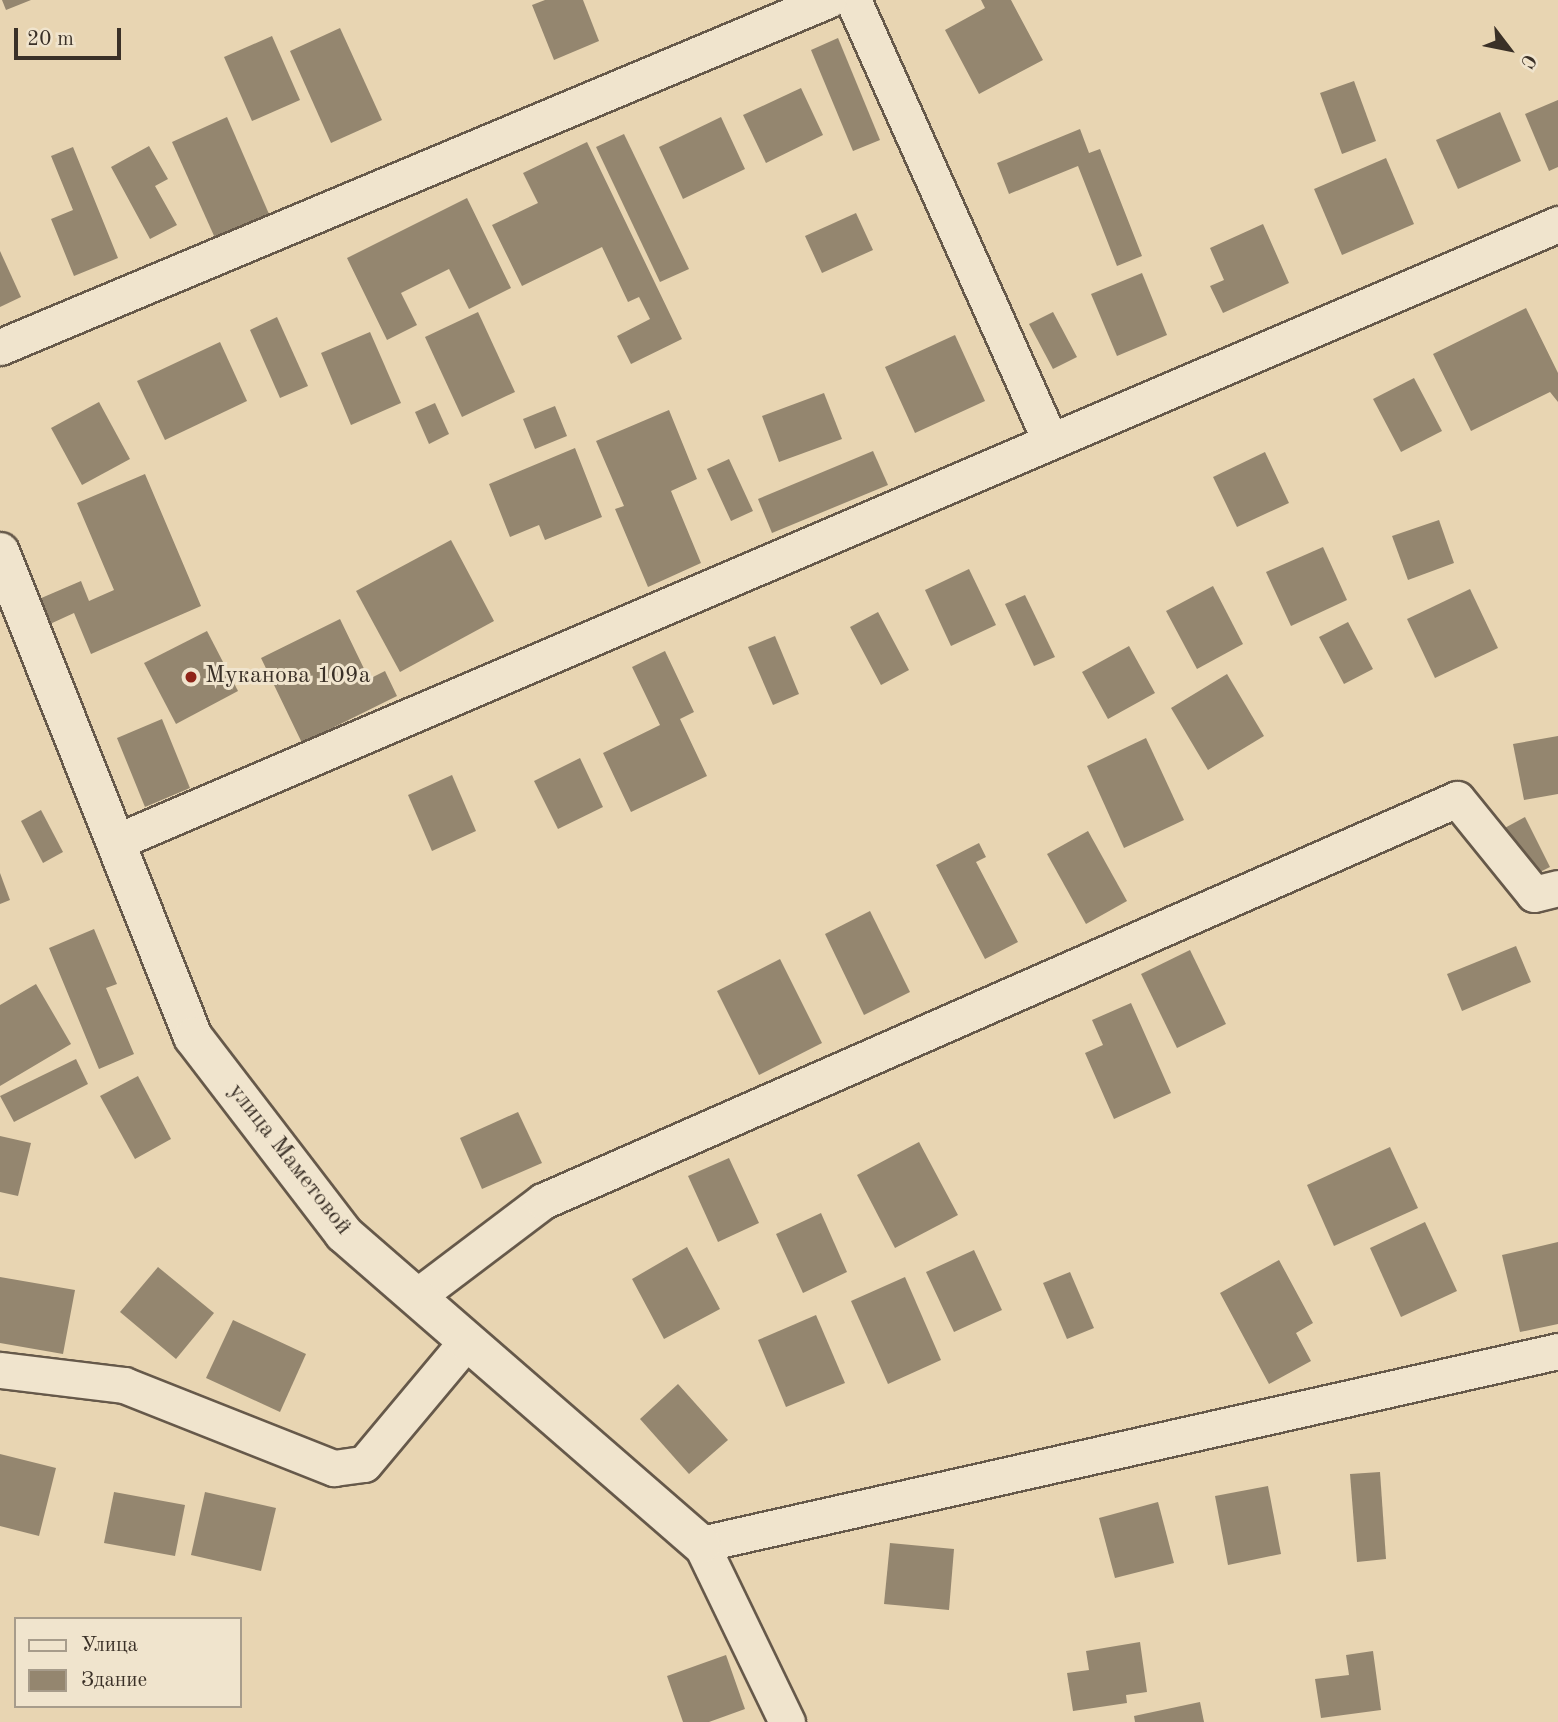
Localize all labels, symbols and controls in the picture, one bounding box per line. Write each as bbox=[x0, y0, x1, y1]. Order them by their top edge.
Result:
scale bar bbox=[18, 14, 124, 58]
north arrow bbox=[1474, 14, 1544, 84]
text: 20 m bbox=[27, 29, 74, 50]
text: С bbox=[1516, 50, 1539, 71]
place label: Муканова 109а bbox=[205, 663, 371, 691]
marker: Муканова 109а bbox=[183, 669, 199, 685]
street label: улица Маметовой bbox=[221, 1078, 357, 1242]
legend bbox=[14, 1617, 242, 1708]
text: Улица bbox=[81, 1635, 138, 1656]
text: Здание bbox=[81, 1670, 147, 1691]

